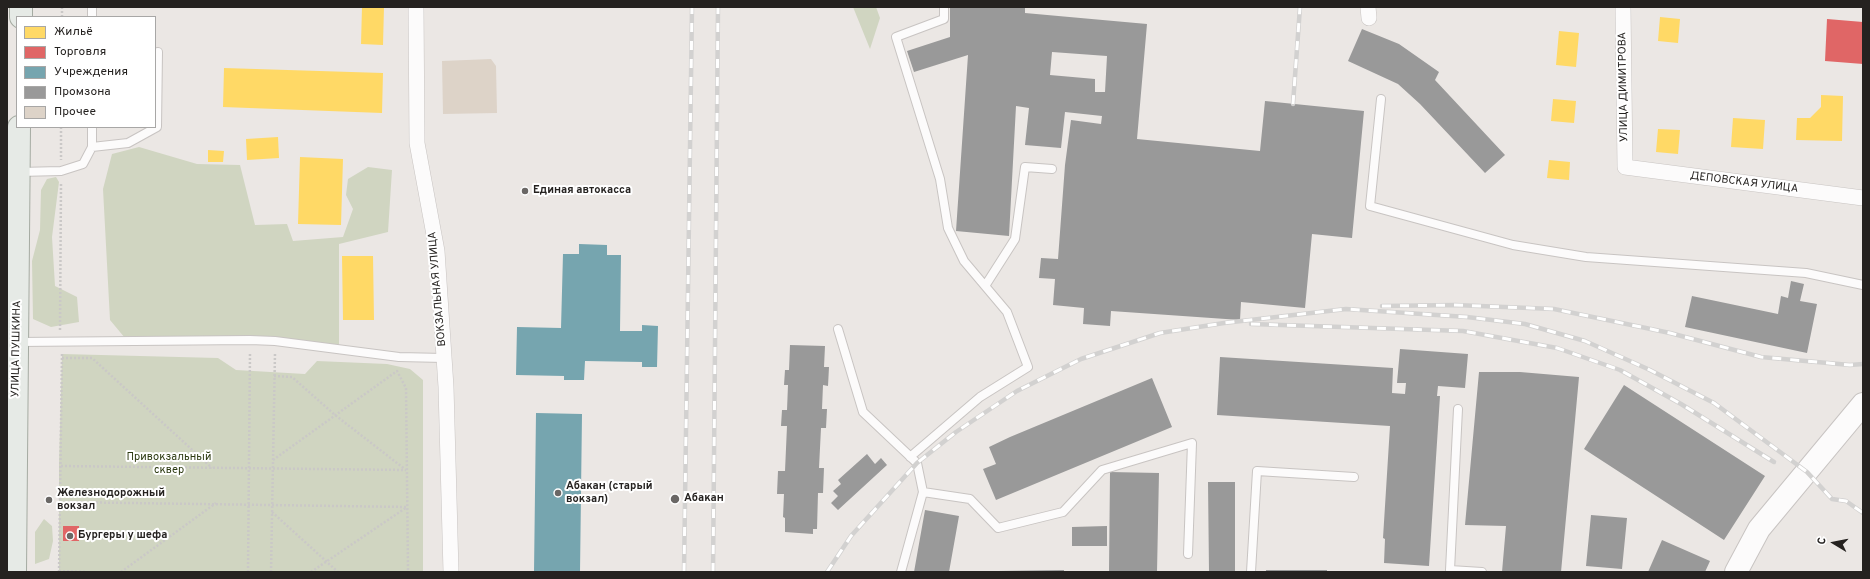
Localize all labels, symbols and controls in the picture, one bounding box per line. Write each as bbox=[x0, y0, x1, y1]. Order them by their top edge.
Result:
legend bbox=[16, 16, 156, 128]
text: Жильё bbox=[54, 24, 93, 40]
street label: УЛИЦА ДИМИТРОВА bbox=[1616, 32, 1632, 142]
text: Торговля bbox=[54, 44, 106, 60]
text: Учреждения bbox=[54, 64, 128, 80]
text: Промзона bbox=[54, 84, 111, 100]
text: Прочее bbox=[54, 104, 96, 120]
street label: ДЕПОВСКАЯ УЛИЦА bbox=[1689, 170, 1799, 196]
place label: Единая автокасса bbox=[533, 184, 631, 198]
marker: Единая автокасса bbox=[520, 186, 530, 196]
street label: ВОКЗАЛЬНАЯ УЛИЦА bbox=[426, 231, 450, 347]
street label: УЛИЦА ПУШКИНА bbox=[10, 300, 24, 398]
park label: Привокзальный сквер bbox=[126, 451, 212, 477]
place label: Абакан (старый вокзал) bbox=[566, 480, 653, 506]
place label: Железнодорожный вокзал bbox=[57, 487, 165, 513]
marker: Абакан (старый вокзал) bbox=[553, 488, 563, 498]
place label: Абакан bbox=[684, 492, 724, 506]
marker: Абакан bbox=[669, 493, 681, 505]
marker: Железнодорожный вокзал bbox=[44, 495, 54, 505]
north arrow bbox=[1814, 523, 1854, 563]
place label: Бургеры у шефа bbox=[78, 529, 167, 543]
marker: Бургеры у шефа bbox=[65, 531, 75, 541]
text: С bbox=[1815, 536, 1830, 546]

